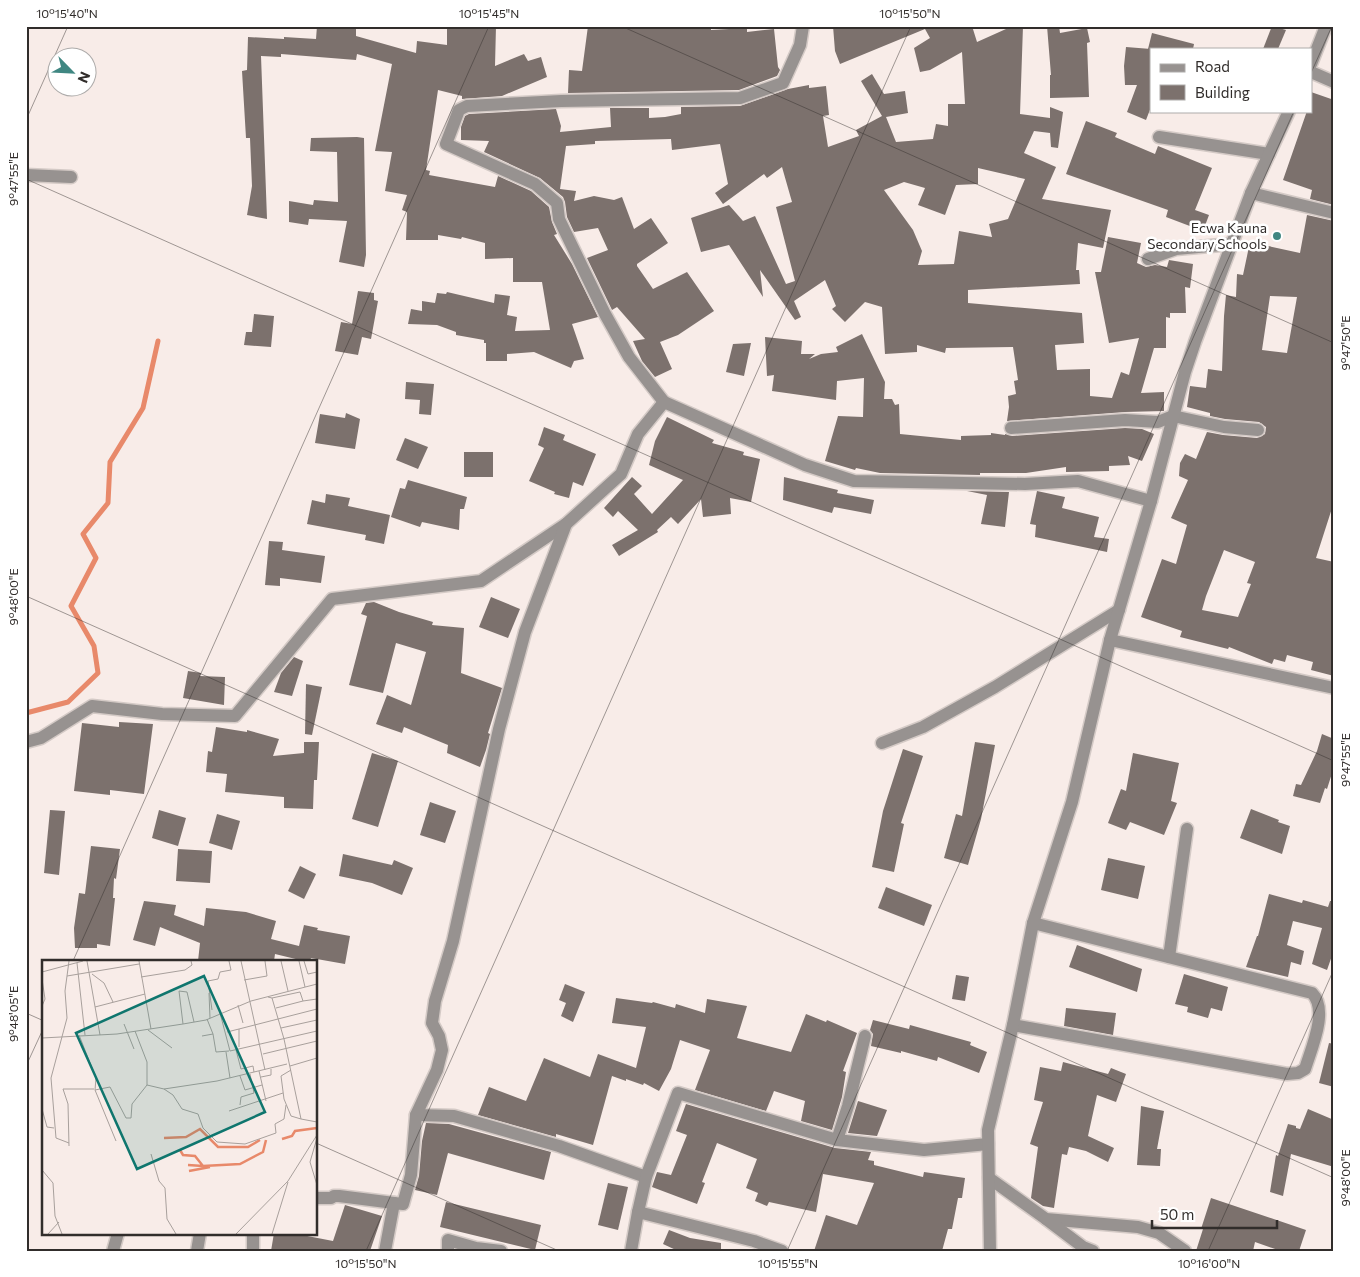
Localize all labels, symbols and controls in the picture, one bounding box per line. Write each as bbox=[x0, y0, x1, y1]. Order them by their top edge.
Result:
text: 10°15'40"N bbox=[36, 6, 98, 20]
text: 10°15'45"N bbox=[459, 6, 519, 20]
text: 10°15'50"N bbox=[879, 6, 941, 20]
north arrow bbox=[48, 48, 98, 98]
legend bbox=[1150, 48, 1312, 112]
text: Road bbox=[1195, 57, 1230, 75]
text: N bbox=[74, 69, 94, 86]
text: Building bbox=[1195, 83, 1250, 101]
text: 9°47'55"E bbox=[6, 152, 20, 206]
place label: Ecwa Kauna Secondary Schools bbox=[1147, 219, 1267, 252]
marker: Ecwa Kauna Secondary Schools bbox=[1271, 230, 1283, 242]
text: 9°47'50"E bbox=[1338, 316, 1352, 370]
text: 9°48'00"E bbox=[6, 568, 20, 626]
text: 9°47'55"E bbox=[1338, 733, 1352, 787]
inset map bbox=[42, 960, 318, 1234]
text: 9°48'05"E bbox=[6, 986, 20, 1042]
text: 9°48'00"E bbox=[1338, 1149, 1352, 1207]
scale bar bbox=[1152, 1197, 1278, 1229]
text: 50 m bbox=[1160, 1205, 1194, 1223]
text: 10°15'50"N bbox=[335, 1256, 397, 1270]
text: 10°15'55"N bbox=[758, 1256, 818, 1270]
text: 10°16'00"N bbox=[1178, 1256, 1240, 1270]

